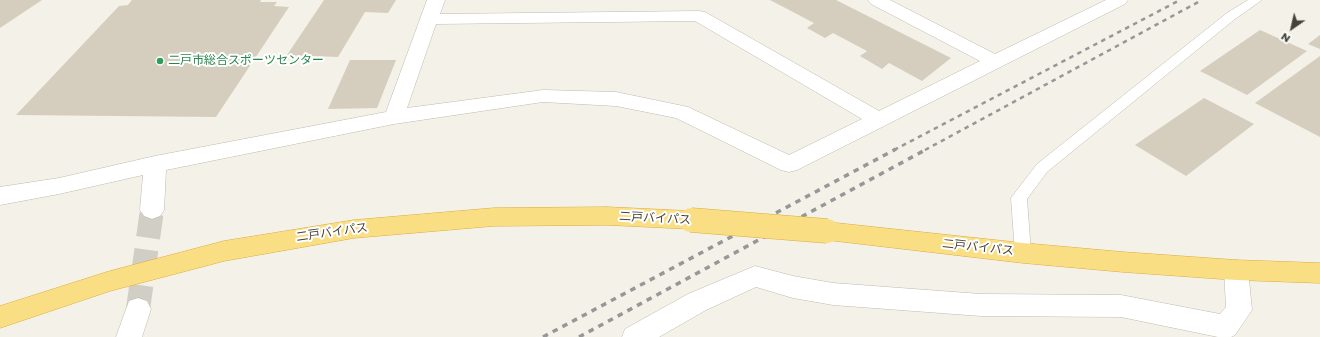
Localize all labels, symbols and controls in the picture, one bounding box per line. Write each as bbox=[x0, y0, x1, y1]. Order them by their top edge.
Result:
north arrow bbox=[1272, 8, 1312, 48]
text: N bbox=[1277, 29, 1293, 47]
place label: 二戸市総合スポーツセンター bbox=[168, 54, 324, 68]
marker: 二戸市総合スポーツセンター bbox=[155, 56, 165, 66]
street label: 二戸バイパス bbox=[619, 210, 691, 228]
street label: 二戸バイパス bbox=[295, 221, 369, 245]
street label: 二戸バイパス bbox=[941, 237, 1015, 259]

